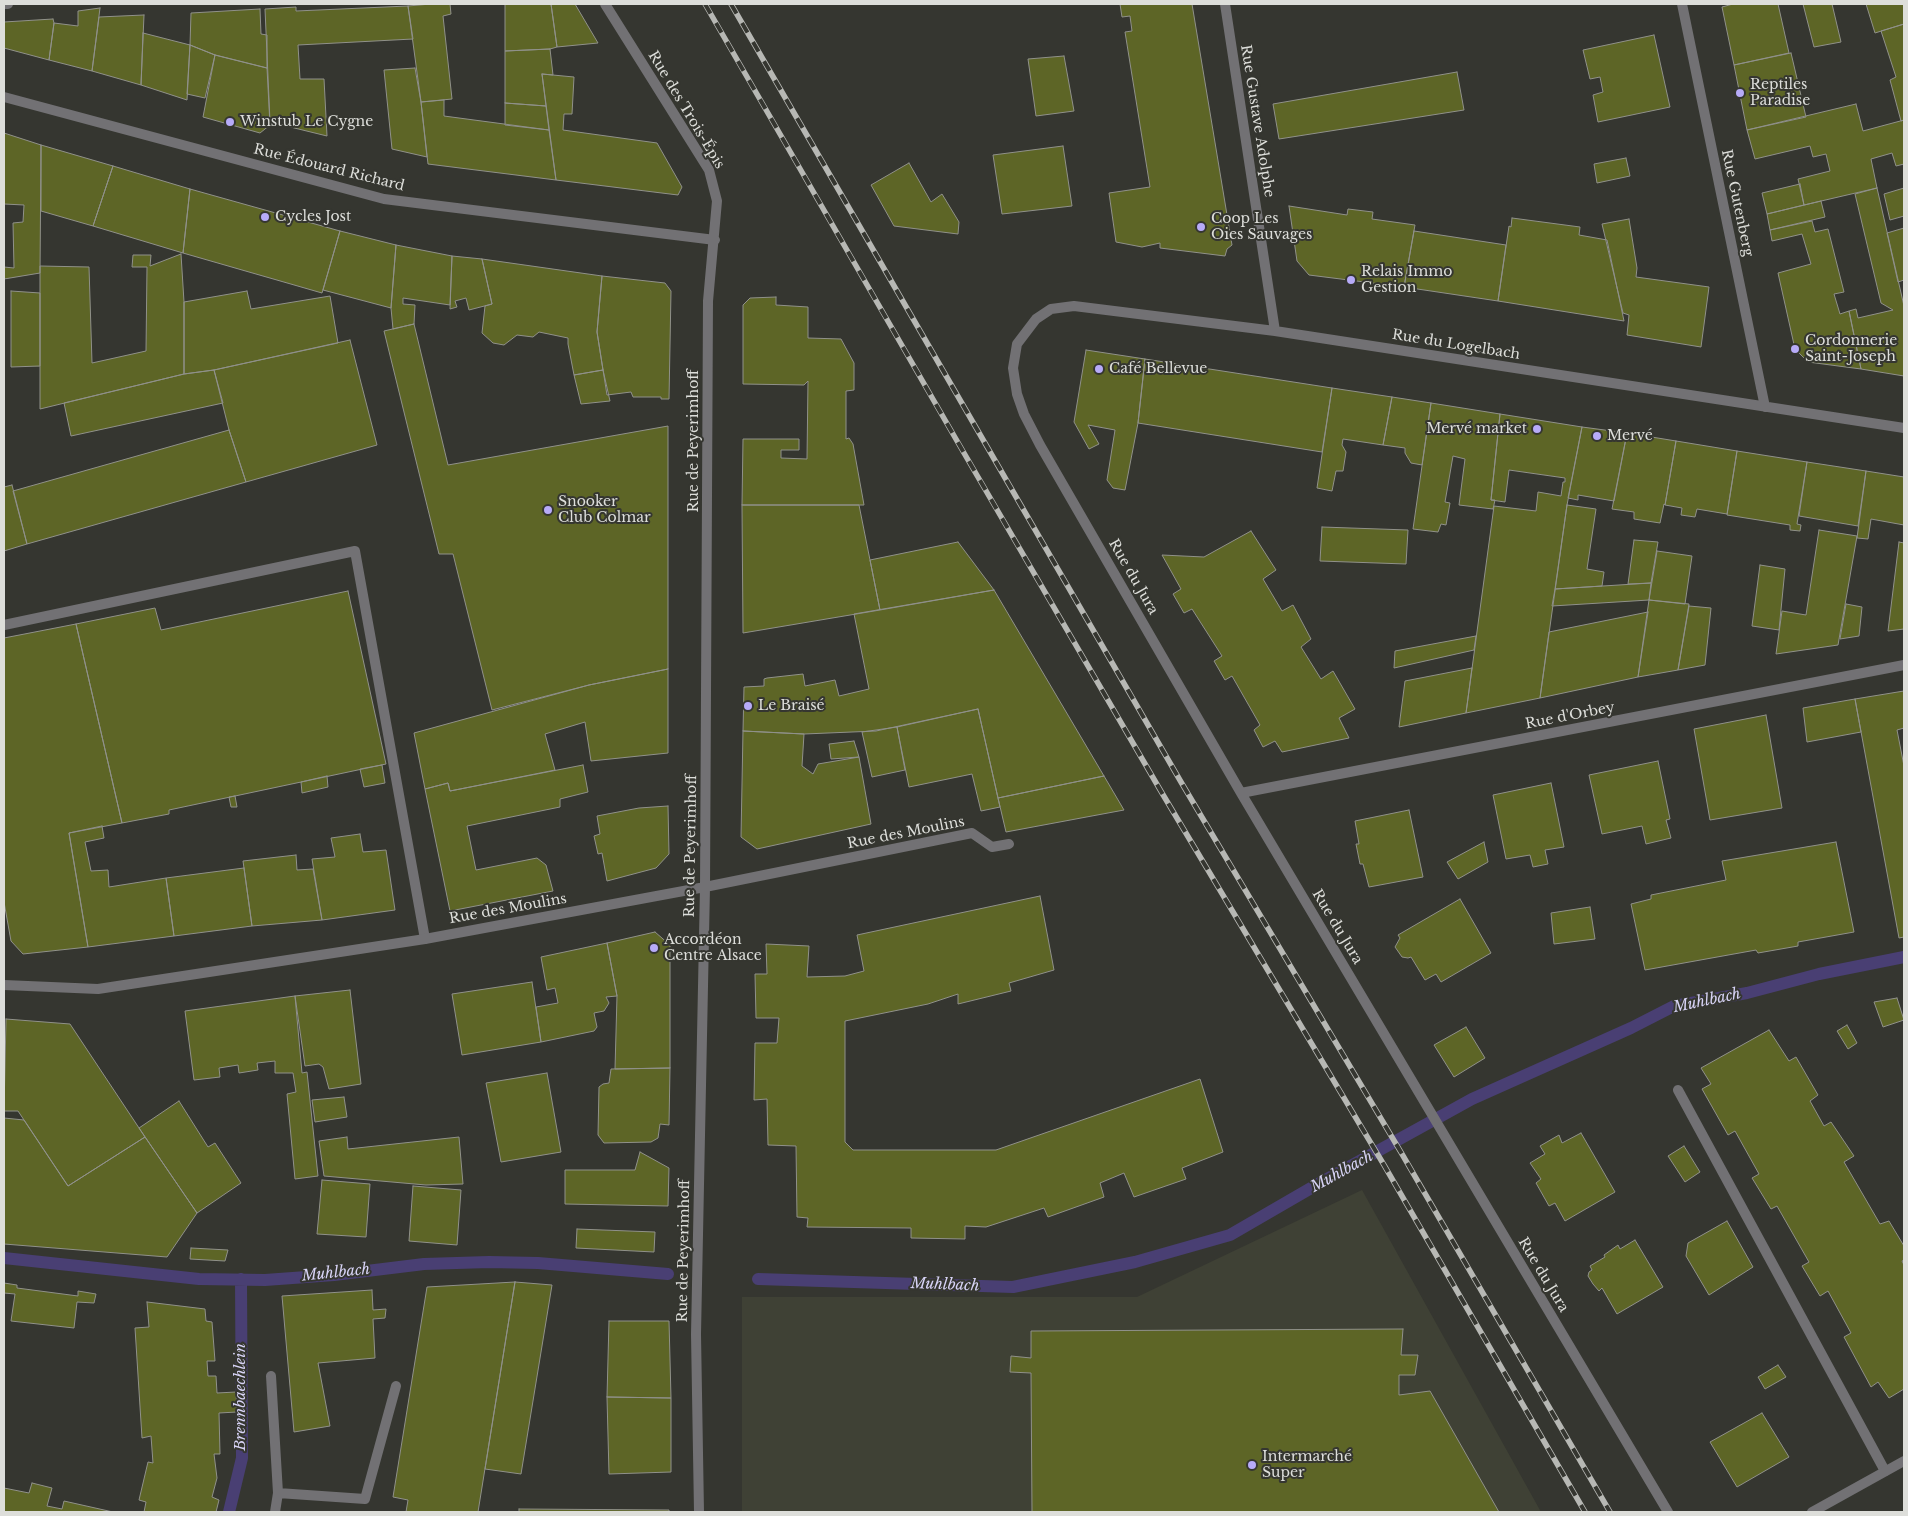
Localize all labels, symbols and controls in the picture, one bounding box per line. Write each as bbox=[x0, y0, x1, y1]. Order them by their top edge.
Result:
street label: Rue Gustave Adolphe bbox=[1237, 43, 1277, 199]
street label: Rue des Trois-Épis bbox=[644, 48, 728, 172]
place label: Reptiles Paradise bbox=[1750, 77, 1810, 110]
marker: Reptiles Paradise bbox=[1734, 87, 1746, 99]
place label: Winstub Le Cygne bbox=[240, 114, 373, 130]
marker: Winstub Le Cygne bbox=[224, 116, 236, 128]
street label: Rue Édouard Richard bbox=[252, 141, 406, 195]
street label: Rue Gutenberg bbox=[1717, 148, 1757, 258]
place label: Cycles Jost bbox=[275, 209, 351, 225]
marker: Cycles Jost bbox=[259, 211, 271, 223]
place label: Coop Les Oies Sauvages bbox=[1211, 211, 1312, 243]
marker: Coop Les Oies Sauvages bbox=[1195, 221, 1207, 233]
place label: Relais Immo Gestion bbox=[1361, 264, 1452, 296]
marker: Relais Immo Gestion bbox=[1345, 274, 1357, 286]
street label: Rue du Logelbach bbox=[1391, 327, 1521, 363]
place label: Cordonnerie Saint-Joseph bbox=[1805, 333, 1897, 366]
marker: Cordonnerie Saint-Joseph bbox=[1789, 343, 1801, 355]
place label: Café Bellevue bbox=[1109, 361, 1207, 377]
marker: Café Bellevue bbox=[1093, 363, 1105, 375]
street label: Rue de Peyerimhoff bbox=[686, 369, 702, 513]
place label: Mervé market bbox=[1426, 421, 1527, 437]
marker: Mervé market bbox=[1531, 423, 1543, 435]
place label: Mervé bbox=[1607, 428, 1653, 444]
marker: Mervé bbox=[1591, 430, 1603, 442]
place label: Snooker Club Colmar bbox=[558, 494, 651, 526]
marker: Snooker Club Colmar bbox=[542, 504, 554, 516]
street label: Rue du Jura bbox=[1105, 536, 1161, 618]
place label: Le Braisé bbox=[758, 698, 825, 714]
street label: Rue d'Orbey bbox=[1524, 699, 1616, 733]
marker: Le Braisé bbox=[742, 700, 754, 712]
street label: Rue de Peyerimhoff bbox=[681, 774, 701, 918]
street label: Rue des Moulins bbox=[846, 813, 966, 853]
street label: Rue du Jura bbox=[1308, 887, 1366, 967]
street label: Rue des Moulins bbox=[448, 890, 568, 928]
place label: Accordéon Centre Alsace bbox=[664, 932, 762, 964]
marker: Accordéon Centre Alsace bbox=[648, 942, 660, 954]
water label: Muhlbach bbox=[1672, 985, 1742, 1017]
water label: Muhlbach bbox=[1308, 1147, 1376, 1197]
street label: Rue de Peyerimhoff bbox=[674, 1179, 694, 1323]
street label: Rue du Jura bbox=[1514, 1235, 1572, 1315]
water label: Muhlbach bbox=[301, 1260, 371, 1286]
water label: Muhlbach bbox=[910, 1275, 980, 1295]
water label: Brennbaechlein bbox=[232, 1343, 250, 1451]
place label: Intermarché Super bbox=[1262, 1449, 1352, 1481]
marker: Intermarché Super bbox=[1246, 1459, 1258, 1471]

